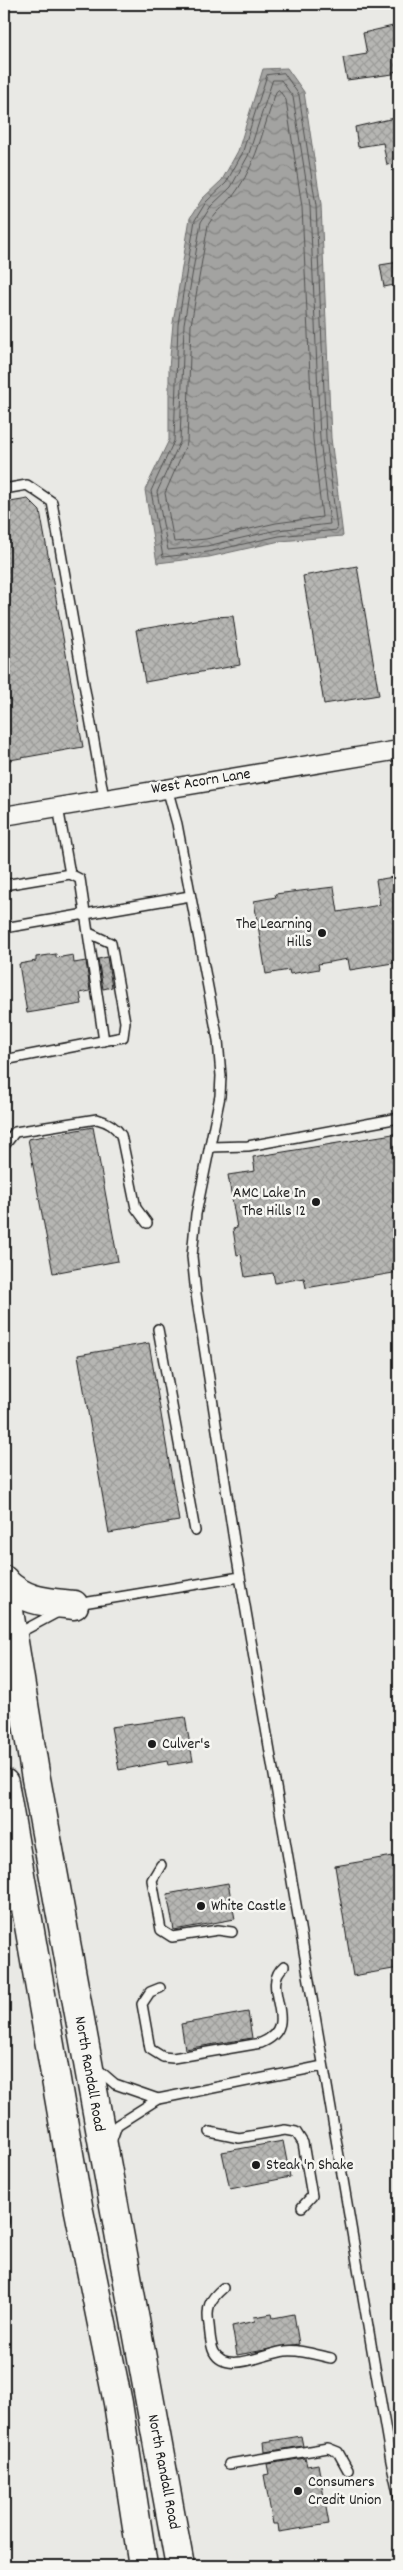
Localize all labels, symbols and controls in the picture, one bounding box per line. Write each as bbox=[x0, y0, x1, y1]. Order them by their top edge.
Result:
street label: West Acorn Lane bbox=[150, 763, 252, 801]
place label: The Learning Hills bbox=[236, 913, 312, 954]
marker: The Learning Hills bbox=[316, 927, 328, 939]
place label: AMC Lake In The Hills 12 bbox=[233, 1182, 306, 1223]
marker: AMC Lake In The Hills 12 bbox=[310, 1196, 322, 1208]
place label: Culver's bbox=[162, 1733, 210, 1756]
marker: Culver's bbox=[146, 1738, 158, 1750]
place label: White Castle bbox=[211, 1895, 286, 1918]
marker: White Castle bbox=[195, 1900, 207, 1912]
street label: North Randall Road bbox=[68, 2015, 110, 2133]
place label: Steak 'n Shake bbox=[266, 2154, 353, 2177]
marker: Steak 'n Shake bbox=[250, 2159, 262, 2171]
street label: North Randall Road bbox=[141, 2412, 185, 2532]
place label: Consumers Credit Union bbox=[308, 2471, 381, 2512]
marker: Consumers Credit Union bbox=[292, 2485, 304, 2497]

